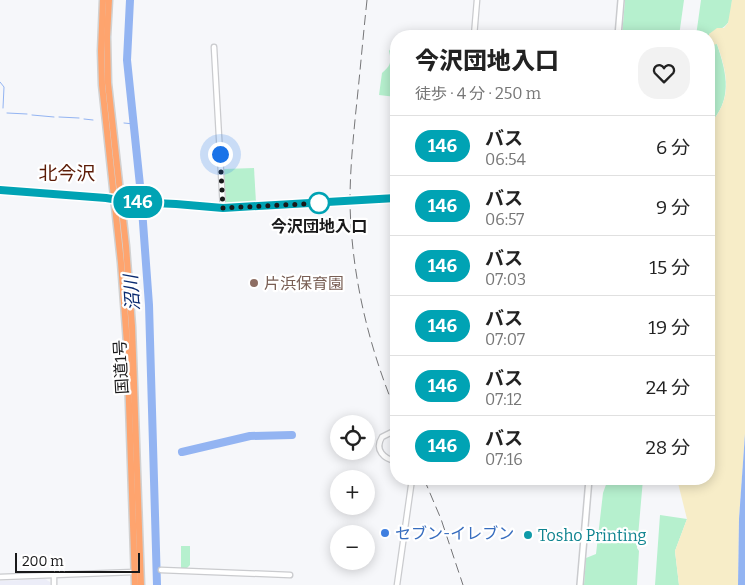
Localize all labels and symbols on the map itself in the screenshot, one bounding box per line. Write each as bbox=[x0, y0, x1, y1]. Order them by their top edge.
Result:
your location bbox=[208, 142, 233, 167]
district label: 北今沢 bbox=[38, 162, 96, 185]
line badge: 146 bbox=[109, 186, 167, 218]
marker: 今沢団地入口 bbox=[308, 192, 330, 214]
place label: 今沢団地入口 bbox=[271, 217, 367, 236]
water label: 沼川 bbox=[120, 272, 144, 312]
place label: 片浜保育園 bbox=[264, 274, 344, 293]
marker: 片浜保育園 bbox=[248, 277, 260, 289]
street label: 国道1号 bbox=[110, 339, 132, 395]
place label: セブン-イレブン bbox=[395, 524, 514, 543]
place label: Tosho Printing bbox=[538, 526, 647, 545]
marker: セブン-イレブン bbox=[379, 527, 391, 539]
marker: Tosho Printing bbox=[522, 529, 534, 541]
scale bar bbox=[15, 550, 140, 573]

